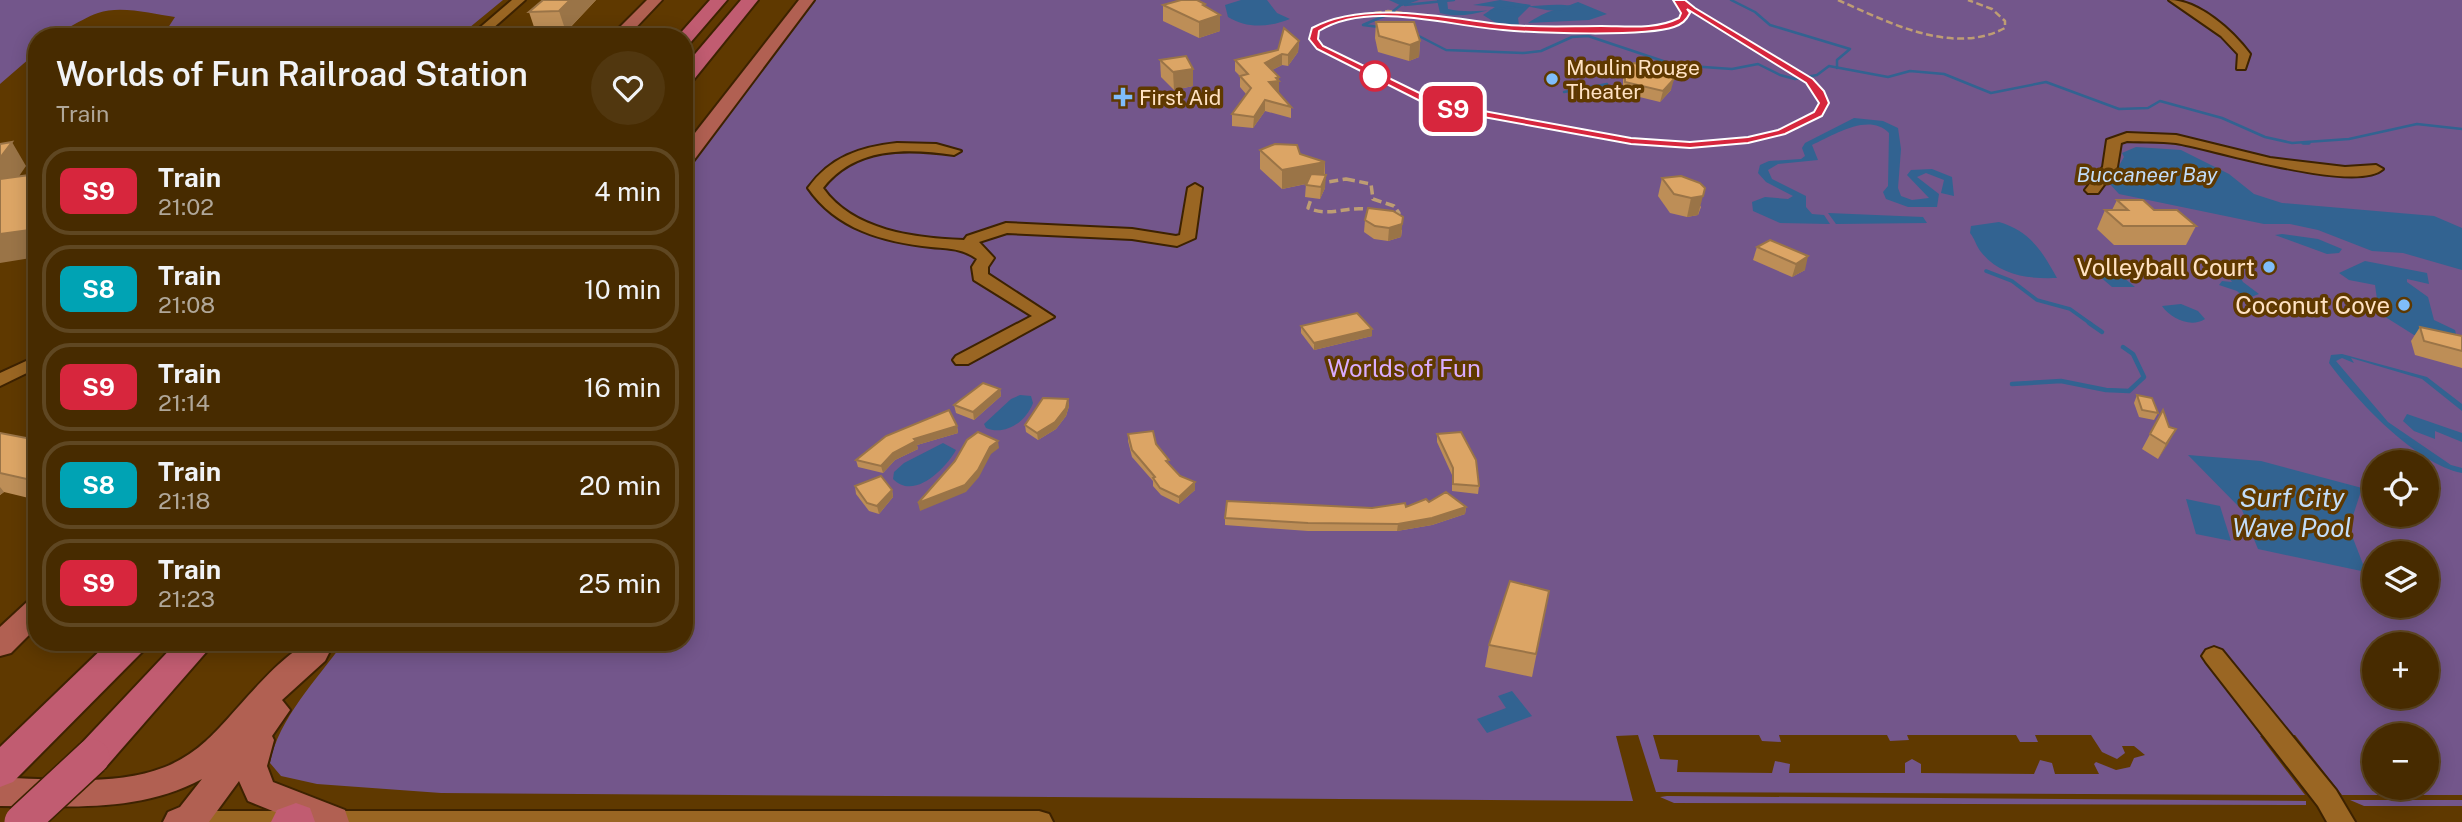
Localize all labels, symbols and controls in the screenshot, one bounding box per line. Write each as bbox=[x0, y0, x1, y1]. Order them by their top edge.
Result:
button: heart bbox=[591, 51, 665, 125]
text: Worlds of Fun Railroad Station bbox=[56, 55, 528, 93]
place label: Moulin Rouge Theater bbox=[1566, 55, 1700, 104]
unlabelled marker bbox=[1360, 61, 1390, 91]
marker: Moulin Rouge Theater bbox=[1544, 71, 1560, 87]
place label: First Aid bbox=[1139, 85, 1221, 110]
line badge: S9 bbox=[1422, 86, 1484, 132]
marker: First Aid bbox=[1113, 87, 1133, 107]
text: S9 bbox=[1437, 95, 1469, 123]
text: Train bbox=[56, 100, 109, 127]
text: Train bbox=[158, 162, 221, 193]
water label: Buccaneer Bay bbox=[2077, 162, 2218, 187]
text: 4 min bbox=[594, 176, 661, 207]
text: S9 bbox=[82, 177, 115, 205]
text: 21:02 bbox=[158, 193, 214, 220]
place label: Volleyball Court bbox=[2077, 253, 2255, 281]
marker: Volleyball Court bbox=[2261, 259, 2277, 275]
text: Train bbox=[158, 260, 221, 291]
text: 10 min bbox=[584, 274, 661, 305]
text: S8 bbox=[82, 275, 115, 303]
text: 21:08 bbox=[158, 291, 215, 318]
place label: Coconut Cove bbox=[2235, 291, 2390, 319]
marker: Coconut Cove bbox=[2396, 297, 2412, 313]
park label: Worlds of Fun bbox=[1327, 354, 1481, 382]
text: Train bbox=[158, 358, 221, 389]
text: 16 min bbox=[584, 372, 661, 403]
text: S9 bbox=[82, 373, 115, 401]
text: 21:14 bbox=[158, 389, 210, 416]
map controls bbox=[2362, 450, 2439, 800]
button: locate bbox=[2362, 450, 2439, 527]
text: Train bbox=[158, 456, 221, 487]
text: 20 min bbox=[579, 470, 661, 501]
text: S8 bbox=[82, 471, 115, 499]
water label: Surf City Wave Pool bbox=[2232, 482, 2352, 543]
text: 21:18 bbox=[158, 487, 211, 514]
button: layers bbox=[2362, 541, 2439, 618]
text: Train bbox=[158, 554, 221, 585]
text: 25 min bbox=[578, 568, 661, 599]
text: S9 bbox=[82, 569, 115, 597]
text: 21:23 bbox=[158, 585, 215, 612]
button: + bbox=[2362, 632, 2439, 709]
button: − bbox=[2362, 723, 2439, 800]

